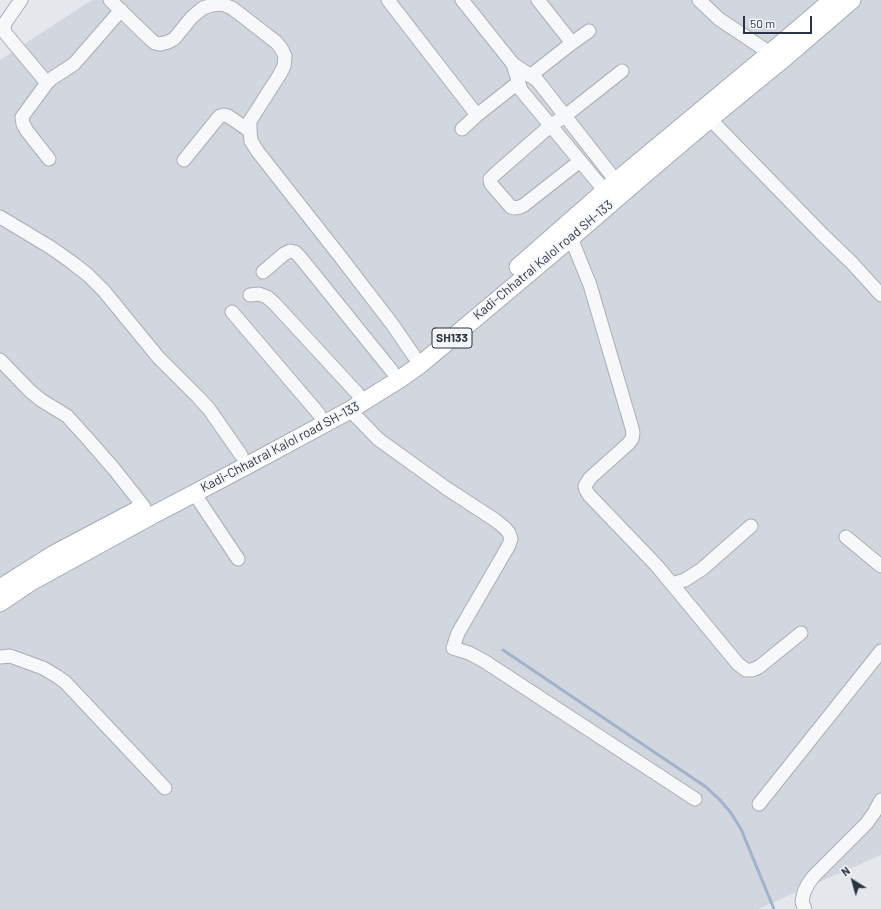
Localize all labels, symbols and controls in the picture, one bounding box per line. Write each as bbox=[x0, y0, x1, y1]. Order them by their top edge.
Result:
scale bar bbox=[745, 8, 814, 34]
text: 50 m bbox=[750, 16, 775, 30]
street label: Kadi-Chhatral Kalol road SH-133 bbox=[470, 197, 616, 323]
road number: SH133 bbox=[432, 328, 472, 348]
street label: Kadi-Chhatral Kalol road SH-133 bbox=[198, 398, 362, 496]
north arrow bbox=[833, 861, 873, 901]
text: N bbox=[839, 864, 852, 878]

